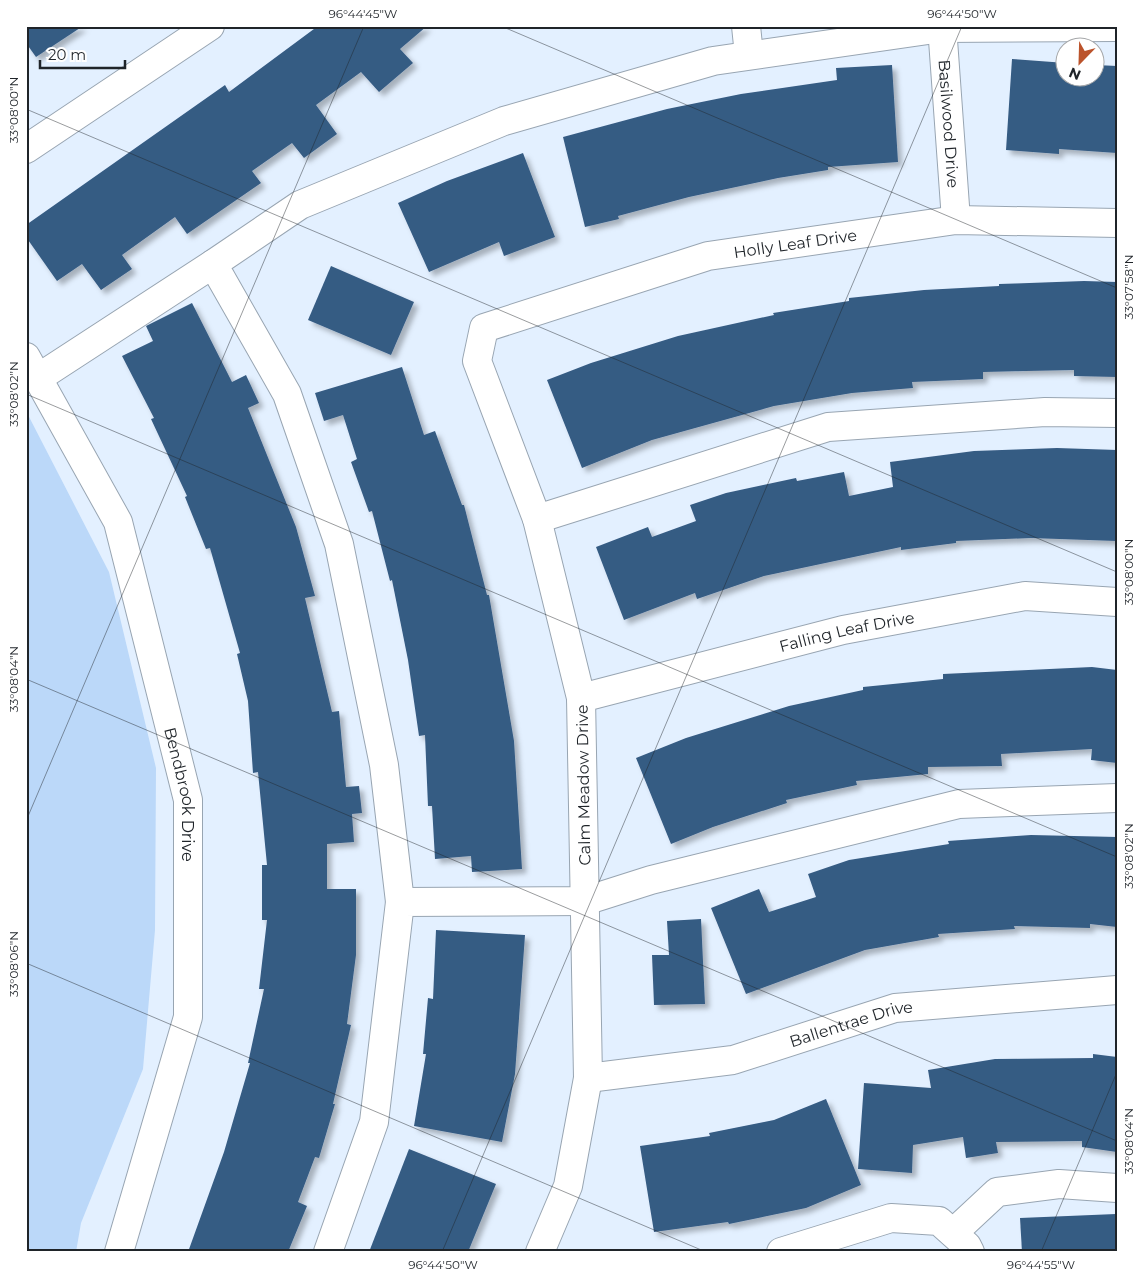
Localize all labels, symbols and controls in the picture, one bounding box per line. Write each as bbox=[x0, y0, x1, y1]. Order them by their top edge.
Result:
text: 96°44'45"W bbox=[329, 6, 397, 21]
text: 96°44'50"W bbox=[927, 6, 997, 21]
scale bar bbox=[40, 38, 125, 70]
north arrow bbox=[1056, 38, 1106, 88]
text: 20 m bbox=[48, 45, 86, 64]
street label: Basilwood Drive bbox=[934, 59, 963, 189]
text: N bbox=[1066, 63, 1084, 84]
text: 33°08'00"N bbox=[6, 77, 21, 143]
street label: Holly Leaf Drive bbox=[732, 226, 858, 262]
text: 33°07'58"N bbox=[1121, 255, 1136, 319]
text: 33°08'02"N bbox=[6, 361, 21, 427]
text: 33°08'00"N bbox=[1121, 539, 1136, 605]
street label: Falling Leaf Drive bbox=[777, 608, 916, 656]
text: 33°08'04"N bbox=[6, 646, 21, 712]
street label: Calm Meadow Drive bbox=[573, 704, 594, 866]
street label: Bendbrook Drive bbox=[160, 725, 197, 862]
text: 33°08'02"N bbox=[1121, 823, 1136, 889]
text: 33°08'06"N bbox=[6, 931, 21, 997]
street label: Ballentrae Drive bbox=[787, 998, 914, 1051]
text: 33°08'04"N bbox=[1121, 1108, 1136, 1174]
text: 96°44'50"W bbox=[408, 1257, 478, 1272]
text: 96°44'55"W bbox=[1007, 1257, 1075, 1272]

